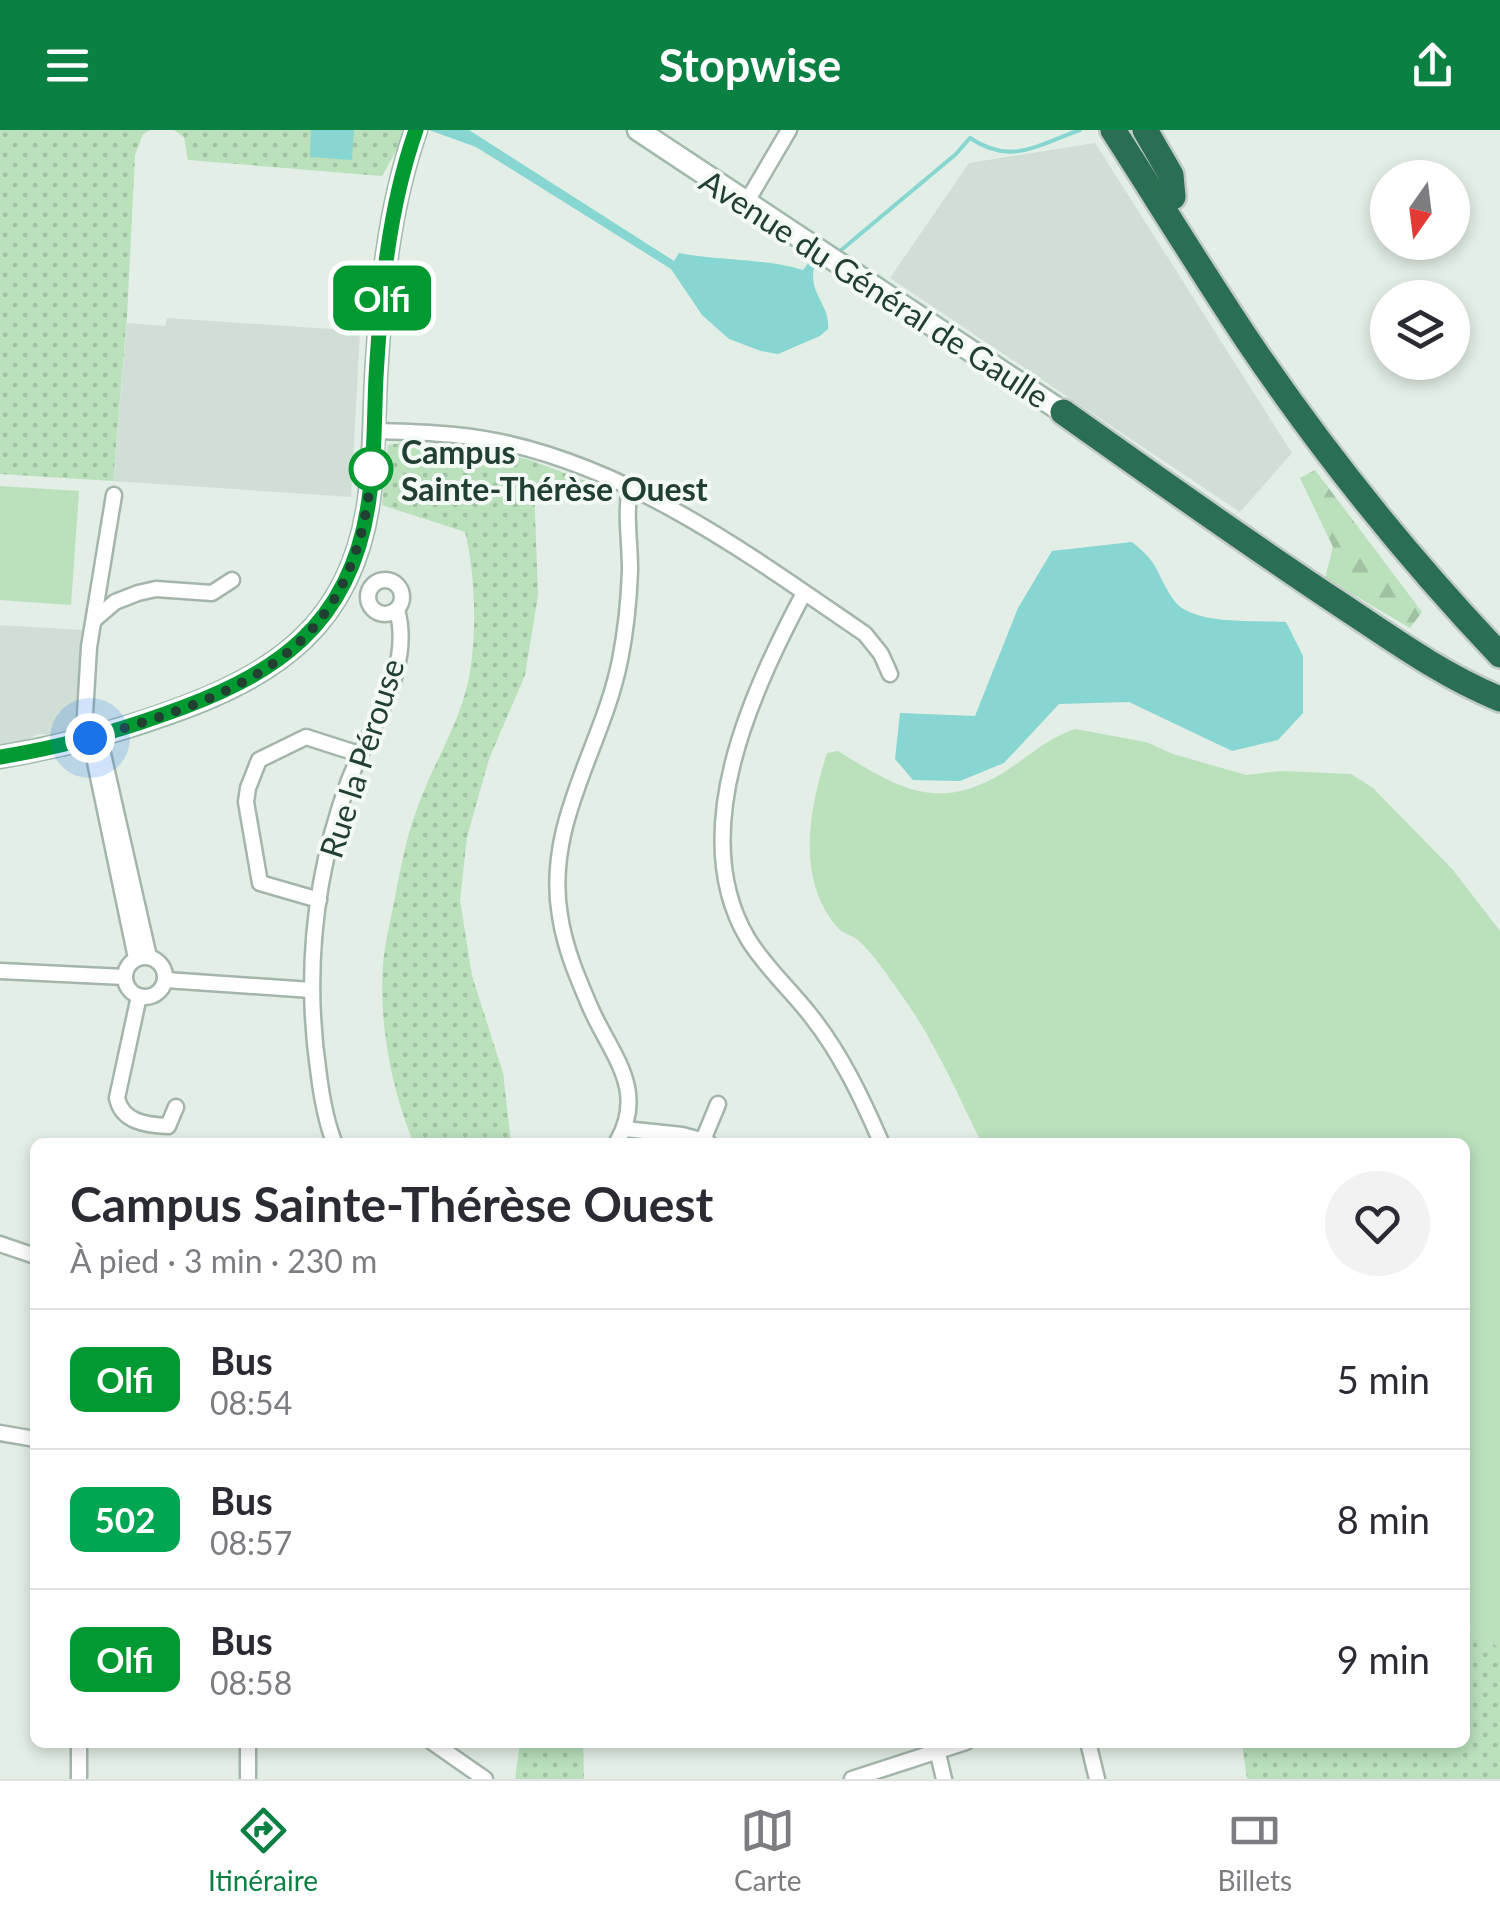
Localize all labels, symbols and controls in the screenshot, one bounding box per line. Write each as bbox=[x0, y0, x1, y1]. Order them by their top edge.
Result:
icon: menu bbox=[40, 38, 95, 93]
text: Stopwise bbox=[659, 38, 841, 92]
icon: share bbox=[1405, 38, 1460, 93]
north arrow bbox=[1370, 160, 1470, 260]
map controls bbox=[1370, 160, 1470, 380]
street label: Avenue du Général de Gaulle bbox=[693, 161, 1057, 415]
line badge: Olfi bbox=[312, 266, 452, 330]
text: Olfi bbox=[353, 277, 411, 319]
button: layers bbox=[1370, 280, 1470, 380]
place label: Campus Sainte-Thérèse Ouest bbox=[401, 432, 708, 508]
marker: Campus Sainte-Thérèse Ouest bbox=[350, 448, 392, 490]
street label: Rue la Pérouse bbox=[310, 654, 412, 862]
your location bbox=[65, 713, 115, 763]
button: heart bbox=[1325, 1171, 1430, 1276]
text: Campus Sainte-Thérèse Ouest bbox=[70, 1175, 713, 1232]
text: À pied · 3 min · 230 m bbox=[70, 1241, 377, 1280]
text: Bus bbox=[210, 1337, 273, 1383]
text: 5 min bbox=[1337, 1356, 1430, 1402]
text: Olfi bbox=[96, 1358, 154, 1400]
text: 08:54 bbox=[210, 1383, 292, 1422]
text: Bus bbox=[210, 1477, 273, 1523]
text: 8 min bbox=[1337, 1496, 1430, 1542]
text: 502 bbox=[95, 1498, 155, 1540]
text: 08:57 bbox=[210, 1523, 292, 1562]
text: Bus bbox=[210, 1617, 273, 1663]
text: 9 min bbox=[1337, 1636, 1430, 1682]
text: Olfi bbox=[96, 1638, 154, 1680]
text: 08:58 bbox=[210, 1663, 292, 1702]
tab: Itinéraire bbox=[208, 1803, 318, 1897]
tab: Carte bbox=[734, 1803, 802, 1897]
tab: Billets bbox=[1217, 1803, 1292, 1897]

